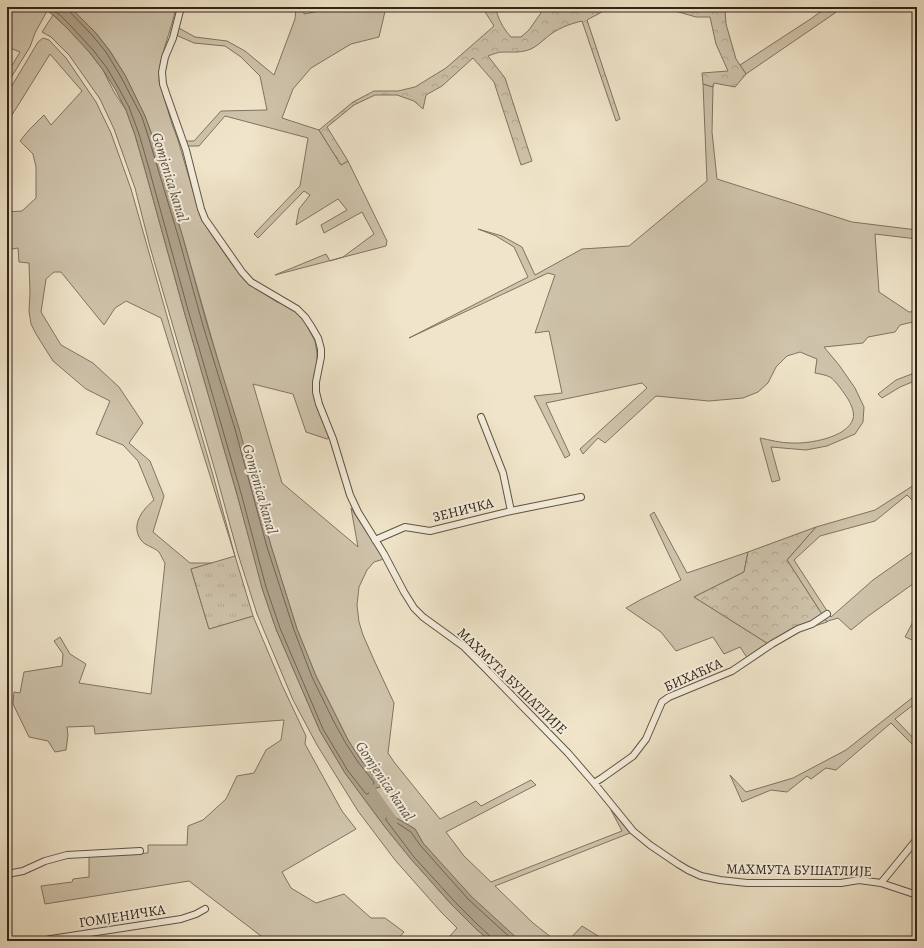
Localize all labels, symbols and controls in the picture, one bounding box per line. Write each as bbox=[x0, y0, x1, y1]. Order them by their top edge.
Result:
water label: Gomjenica kanal bbox=[147, 130, 193, 224]
water label: Gomjenica kanal bbox=[238, 442, 282, 537]
street label: ЗЕНИЧКА bbox=[431, 493, 496, 527]
street label: МАХМУТА БУШАТЛИЈЕ bbox=[453, 623, 571, 739]
street label: БИХАЋКА bbox=[661, 653, 726, 696]
water label: Gomjenica kanal bbox=[351, 737, 419, 825]
street label: МАХМУТА БУШАТЛИЈЕ bbox=[726, 859, 872, 881]
street label: ГОМЈЕНИЧКА bbox=[78, 900, 167, 932]

